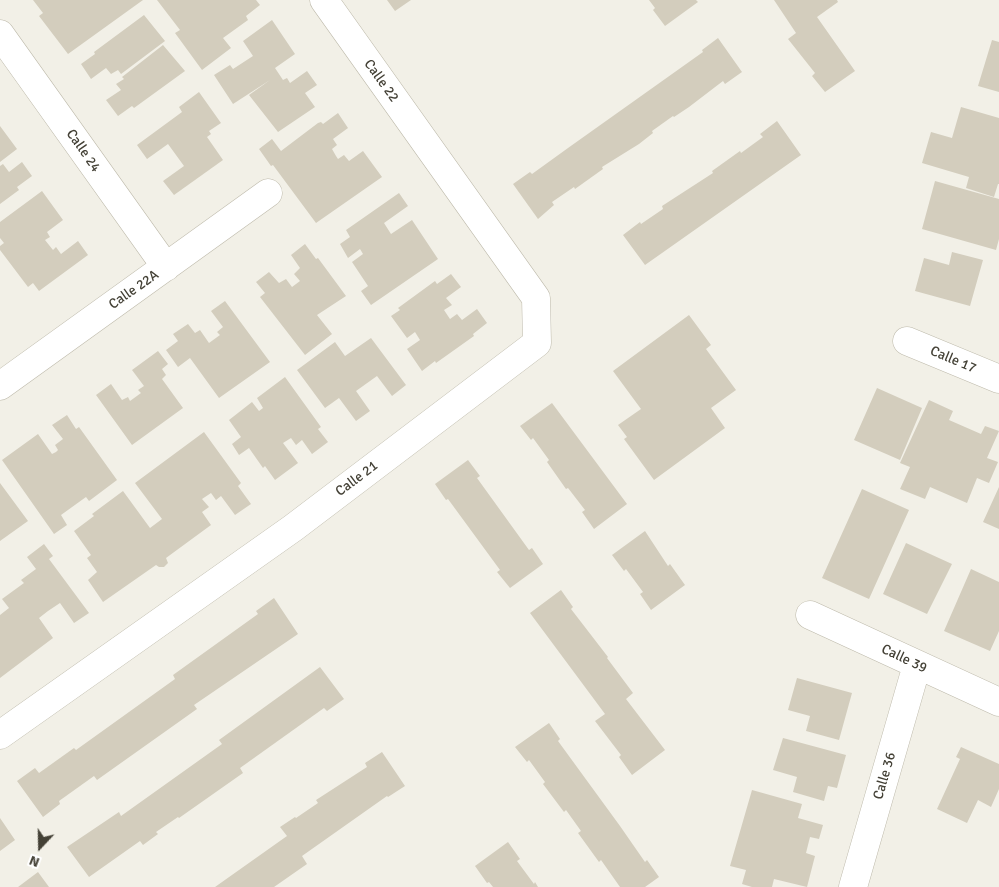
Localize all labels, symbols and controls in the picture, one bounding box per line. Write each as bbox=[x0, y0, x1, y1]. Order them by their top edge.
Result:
street label: Calle 22 bbox=[360, 56, 402, 106]
street label: Calle 24 bbox=[62, 126, 104, 176]
street label: Calle 22A bbox=[106, 267, 162, 313]
street label: Calle 17 bbox=[927, 343, 979, 377]
street label: Calle 21 bbox=[333, 458, 381, 500]
street label: Calle 39 bbox=[878, 641, 930, 677]
street label: Calle 36 bbox=[870, 750, 900, 802]
north arrow bbox=[15, 822, 65, 872]
text: N bbox=[27, 852, 42, 871]

